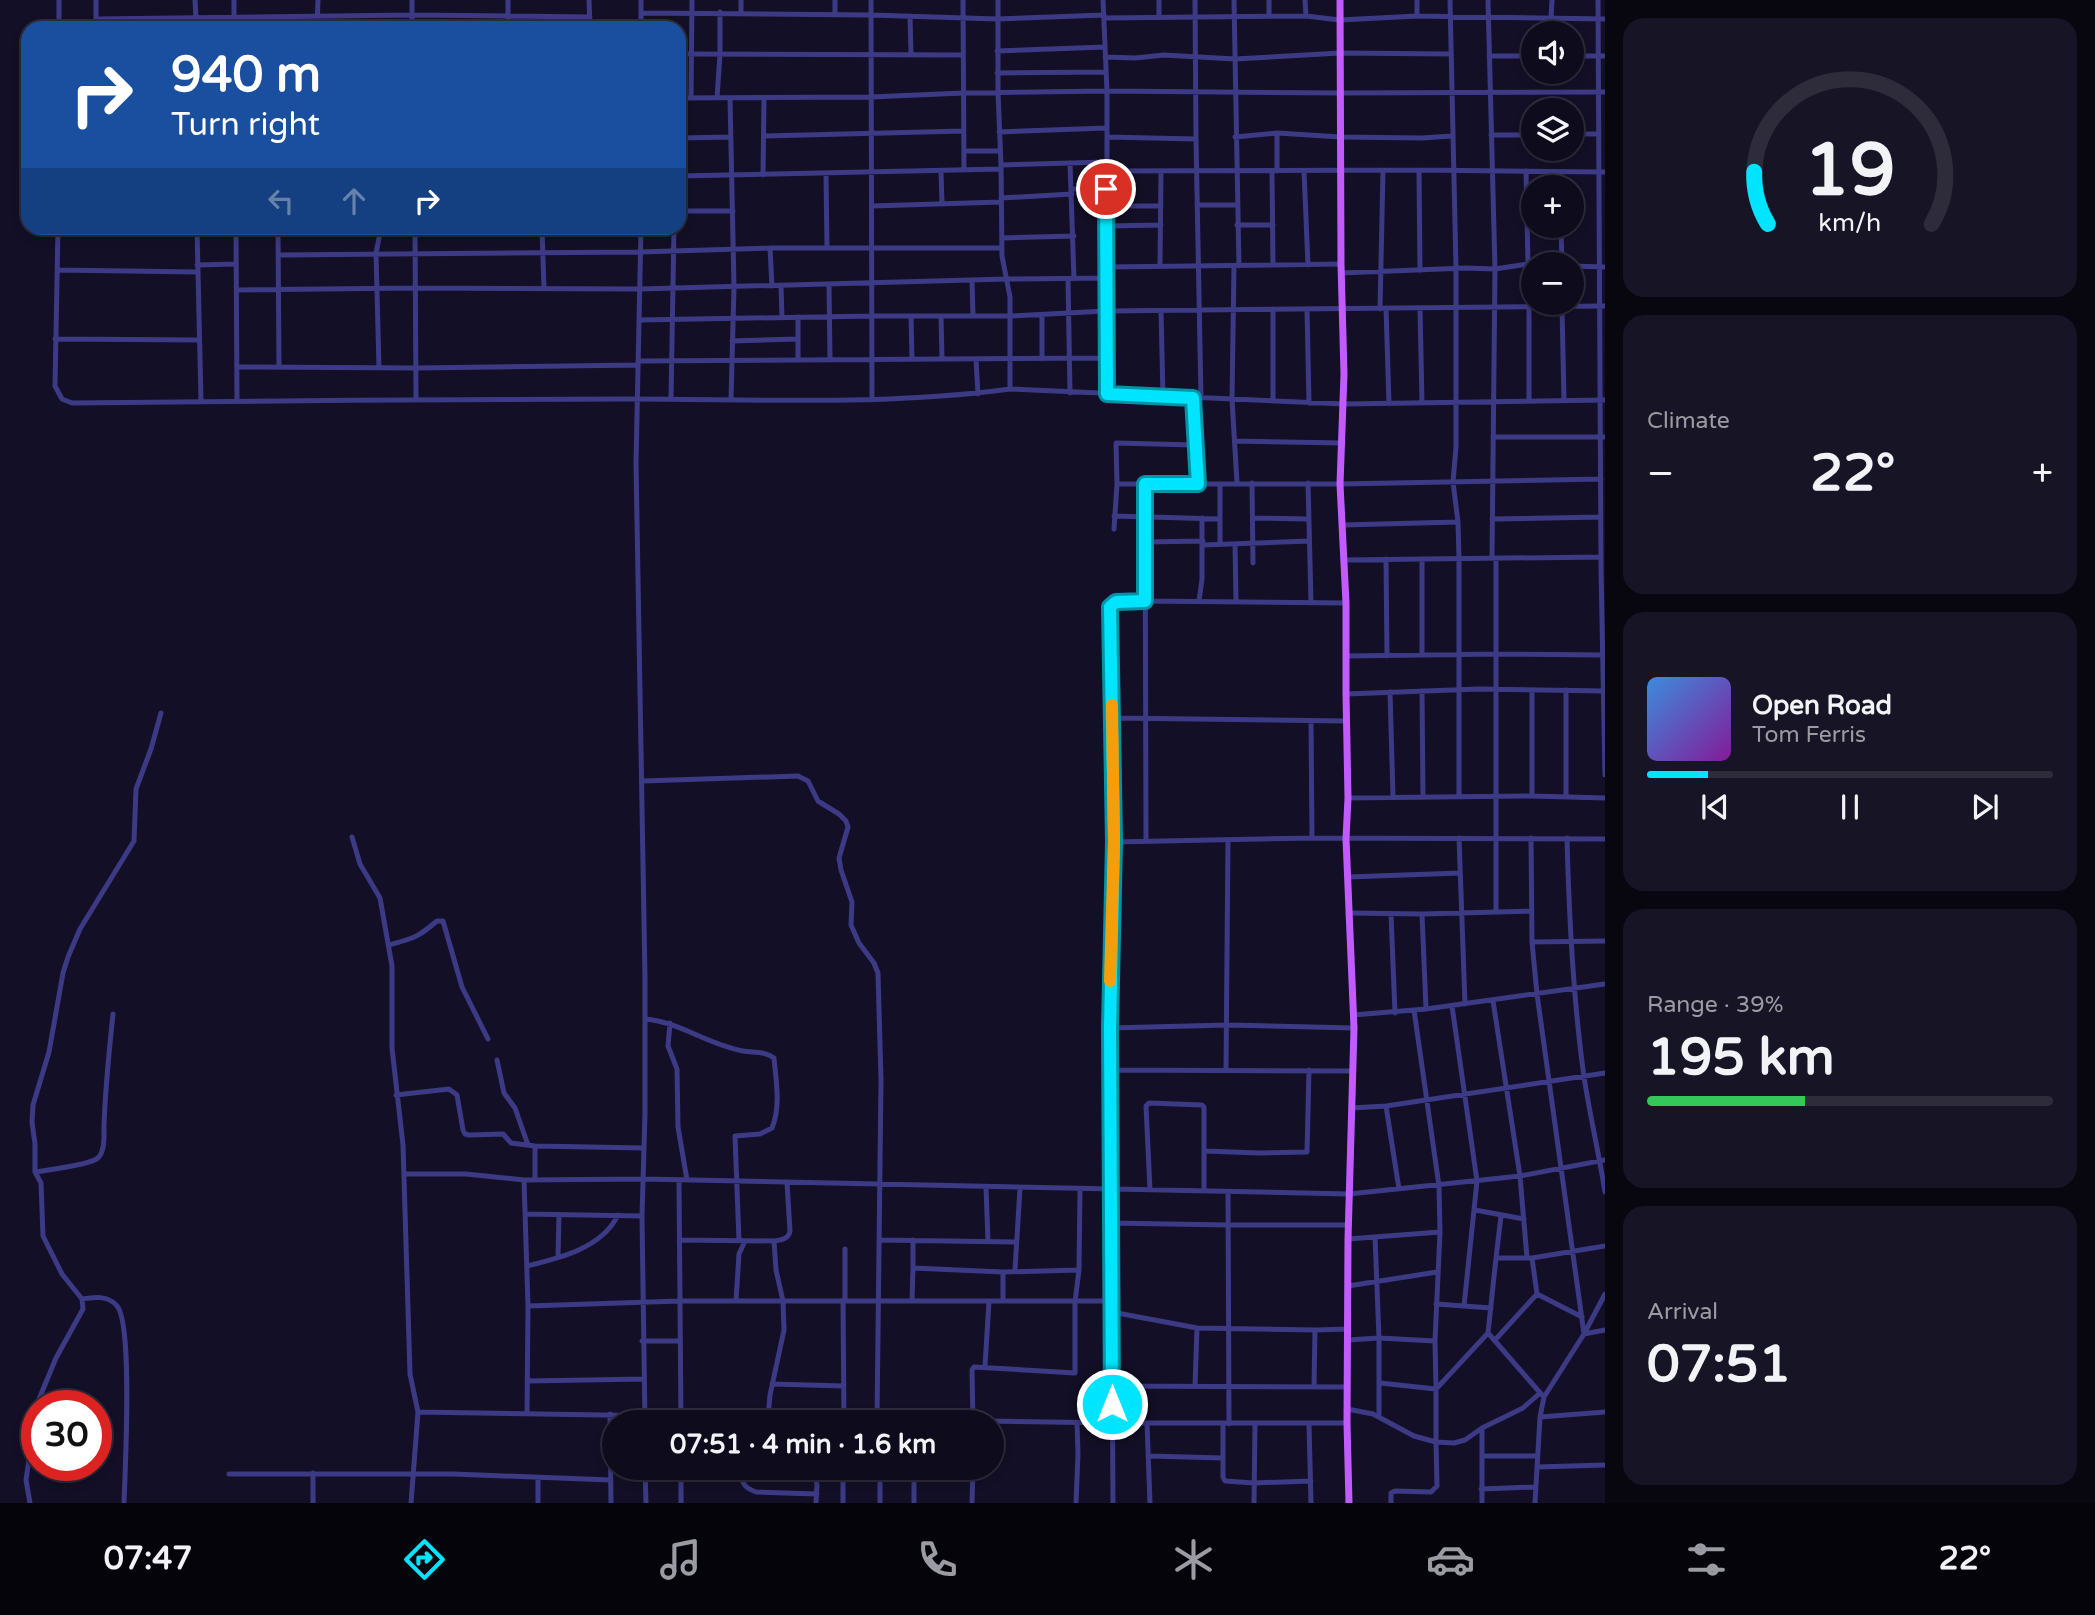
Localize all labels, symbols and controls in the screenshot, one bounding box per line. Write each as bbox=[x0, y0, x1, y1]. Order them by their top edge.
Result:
map controls bbox=[1521, 21, 1584, 315]
button: sound bbox=[1521, 21, 1584, 84]
text: 940 m bbox=[171, 46, 321, 105]
icon: right bbox=[56, 49, 147, 140]
button: layers bbox=[1521, 98, 1584, 161]
text: Turn right bbox=[171, 106, 320, 144]
text: 19 bbox=[1804, 127, 1896, 215]
pin bbox=[1076, 159, 1136, 219]
icon: arrive bbox=[1087, 170, 1125, 208]
button: + bbox=[1521, 175, 1584, 238]
icon: left bbox=[262, 182, 300, 220]
icon: ahead bbox=[335, 182, 373, 220]
icon: right bbox=[408, 182, 446, 220]
text: km/h bbox=[1819, 207, 1881, 237]
button: − bbox=[1521, 252, 1584, 315]
text: Climate bbox=[1647, 407, 1730, 435]
text: 22° bbox=[1810, 442, 1895, 505]
text: − bbox=[1647, 451, 1674, 497]
text: + bbox=[2032, 451, 2053, 497]
text: Open Road bbox=[1752, 690, 1892, 721]
text: Tom Ferris bbox=[1752, 721, 1866, 749]
icon: previous bbox=[1696, 788, 1734, 826]
icon: pause bbox=[1831, 788, 1869, 826]
icon: next bbox=[1966, 788, 2004, 826]
text: Range · 39% bbox=[1647, 991, 1783, 1019]
text: 195 km bbox=[1647, 1026, 1835, 1089]
text: Arrival bbox=[1647, 1298, 1718, 1326]
text: 07:51 bbox=[1647, 1333, 1791, 1396]
position arrow bbox=[1075, 1367, 1149, 1441]
speed limit sign: 30 bbox=[21, 1390, 112, 1481]
text: 07:51 · 4 min · 1.6 km bbox=[670, 1429, 936, 1460]
icon: directions bbox=[400, 1535, 449, 1584]
icon: music bbox=[656, 1535, 705, 1584]
icon: phone bbox=[913, 1535, 962, 1584]
icon: climate bbox=[1169, 1535, 1218, 1584]
icon: car bbox=[1426, 1535, 1475, 1584]
icon: filters bbox=[1682, 1535, 1731, 1584]
text: 07:47 bbox=[104, 1540, 192, 1578]
text: 22° bbox=[1939, 1540, 1991, 1578]

